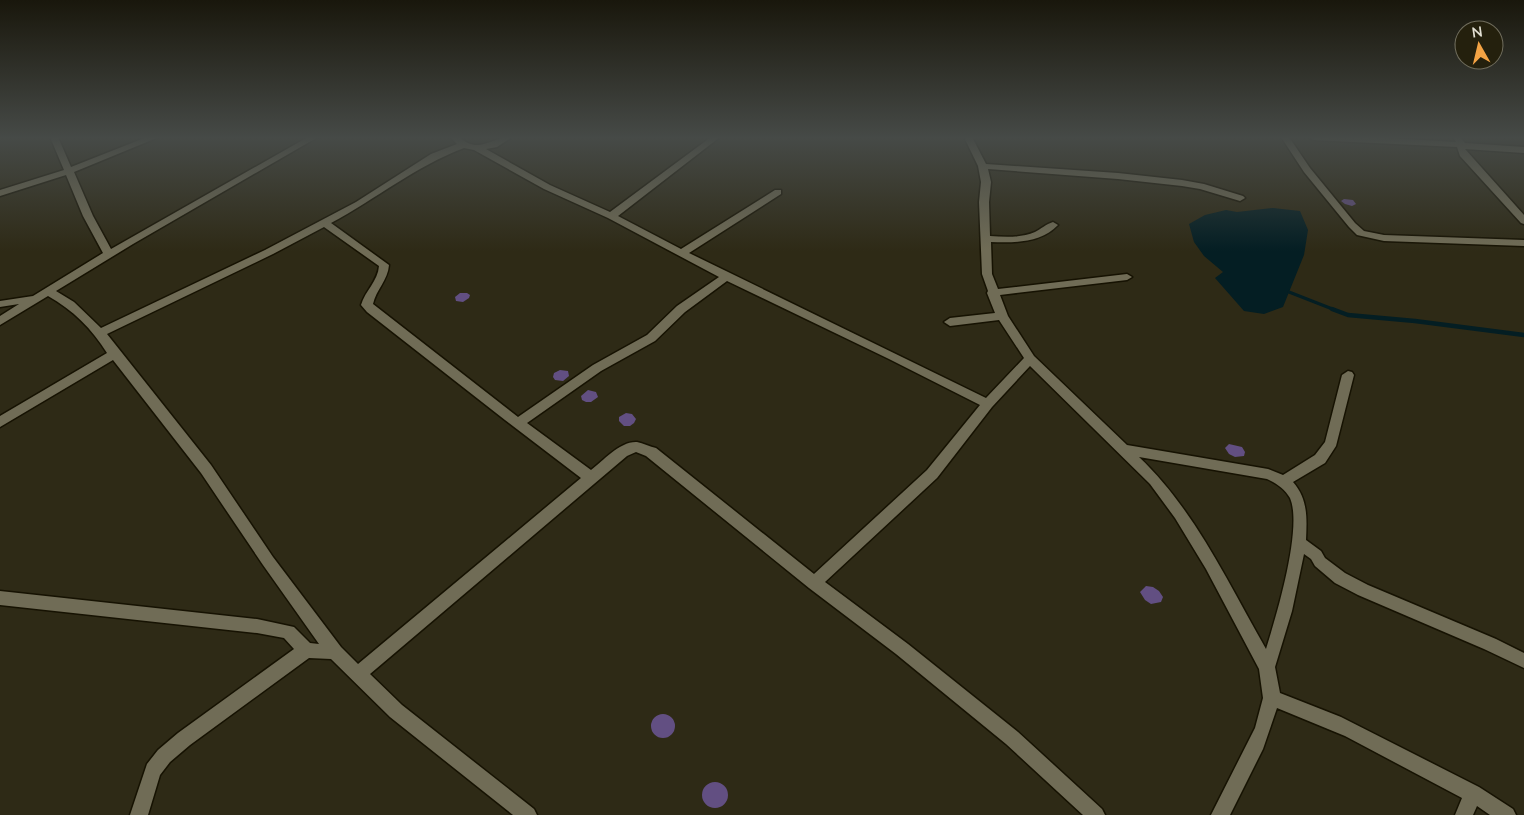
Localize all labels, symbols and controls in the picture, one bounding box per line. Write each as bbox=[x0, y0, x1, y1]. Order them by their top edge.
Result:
north arrow bbox=[1454, 20, 1504, 70]
text: N bbox=[1471, 22, 1484, 41]

